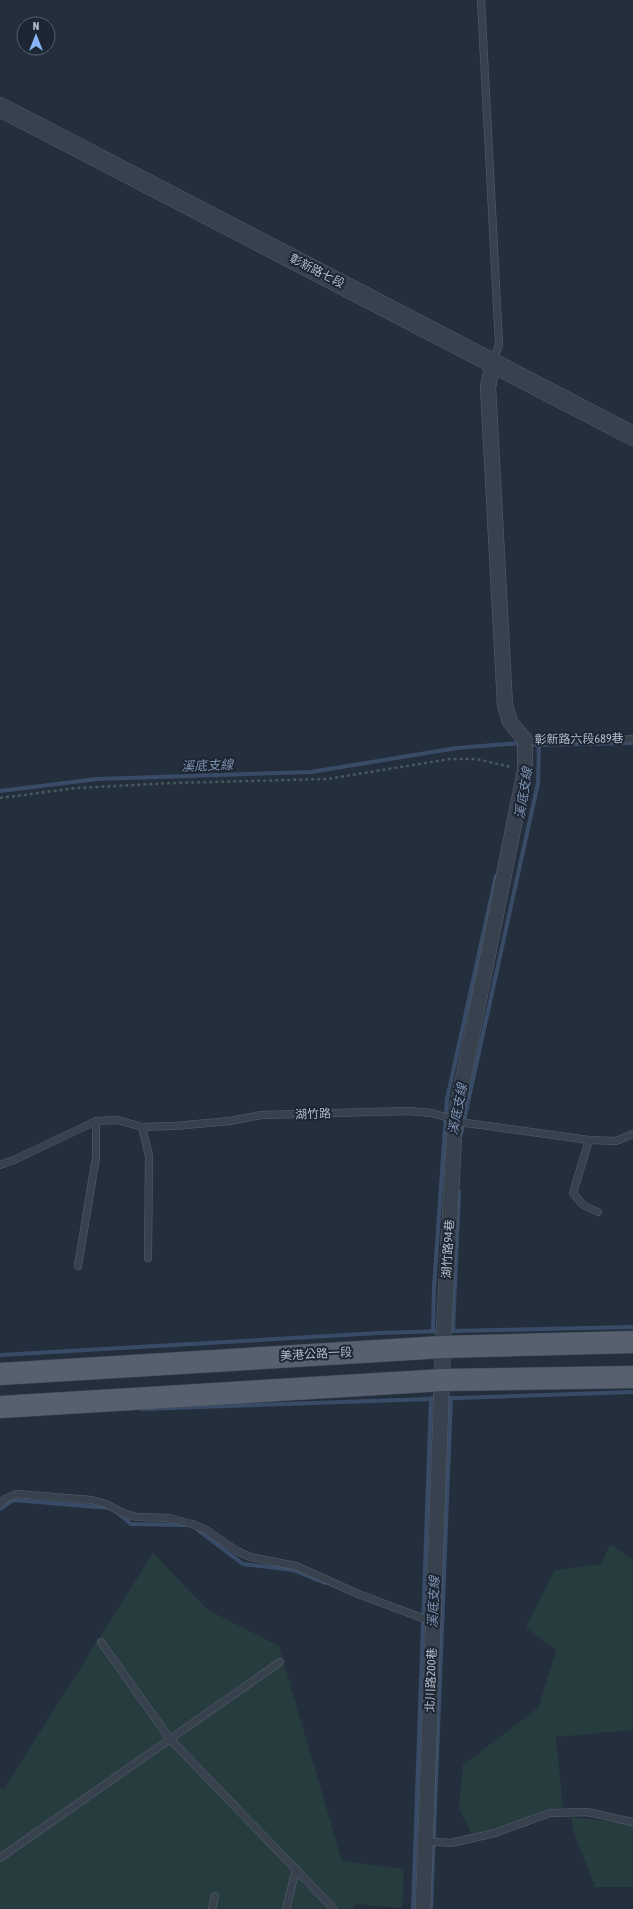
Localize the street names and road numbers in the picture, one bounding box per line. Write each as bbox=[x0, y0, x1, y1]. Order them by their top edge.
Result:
street label: 彰新路七段 bbox=[287, 251, 347, 291]
street label: 彰新路六段689巷 bbox=[534, 731, 624, 747]
street label: 湖竹路 bbox=[295, 1106, 331, 1122]
street label: 湖竹路94巷 bbox=[439, 1219, 457, 1279]
street label: 美港公路一段 bbox=[280, 1345, 352, 1363]
street label: 北川路200巷 bbox=[423, 1647, 439, 1713]

